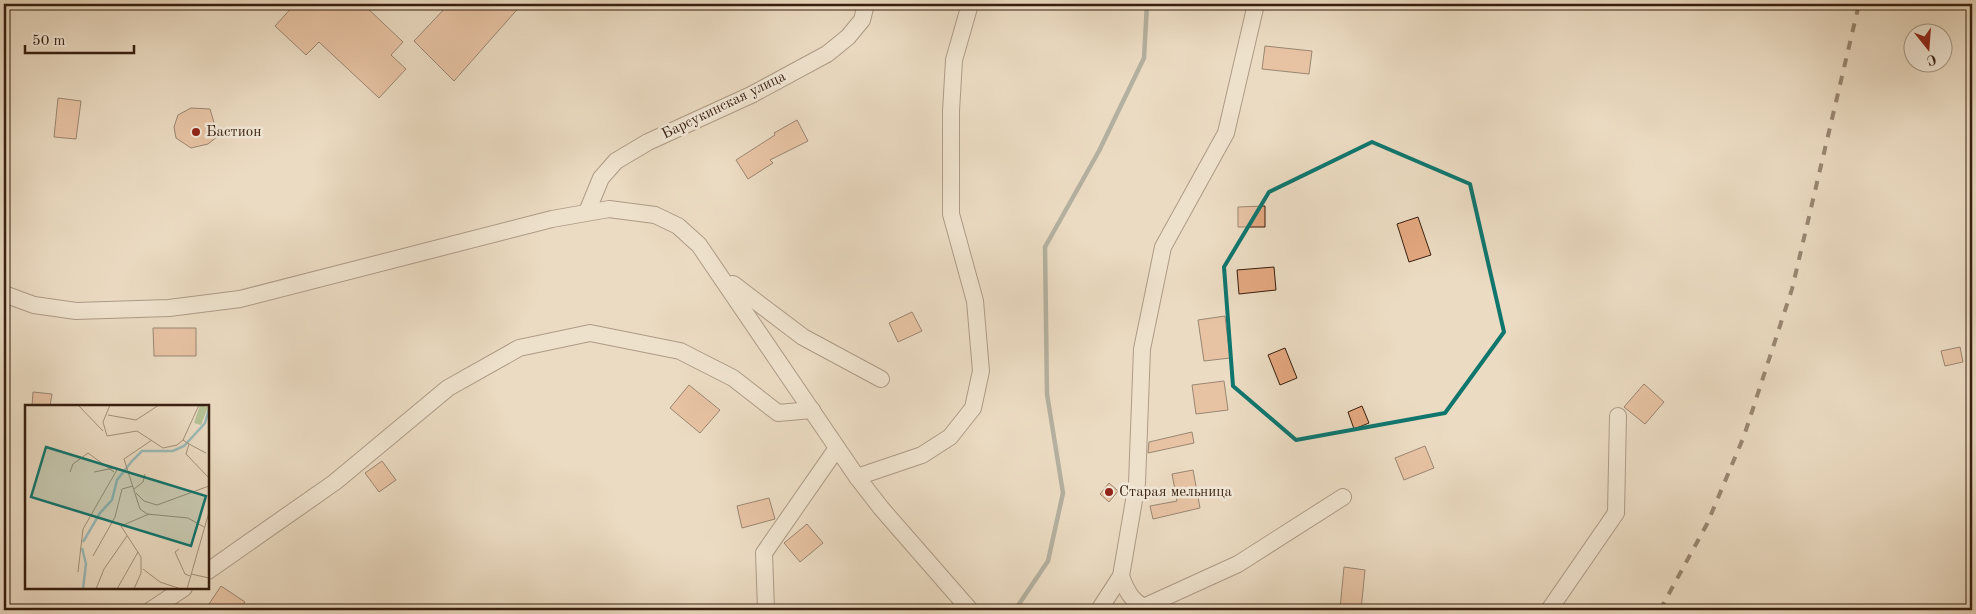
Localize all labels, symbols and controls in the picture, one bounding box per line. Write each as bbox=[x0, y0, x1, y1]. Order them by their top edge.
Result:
scale bar bbox=[25, 22, 134, 54]
north arrow bbox=[1904, 22, 1954, 72]
text: 50 m bbox=[32, 34, 66, 49]
text: С bbox=[1925, 51, 1938, 68]
street label: Барсукинская улица bbox=[660, 69, 789, 143]
place label: Бастион bbox=[206, 125, 261, 140]
marker: Бастион bbox=[190, 126, 202, 138]
inset map bbox=[25, 405, 209, 589]
place label: Старая мельница bbox=[1119, 485, 1233, 500]
marker: Старая мельница bbox=[1103, 486, 1115, 498]

